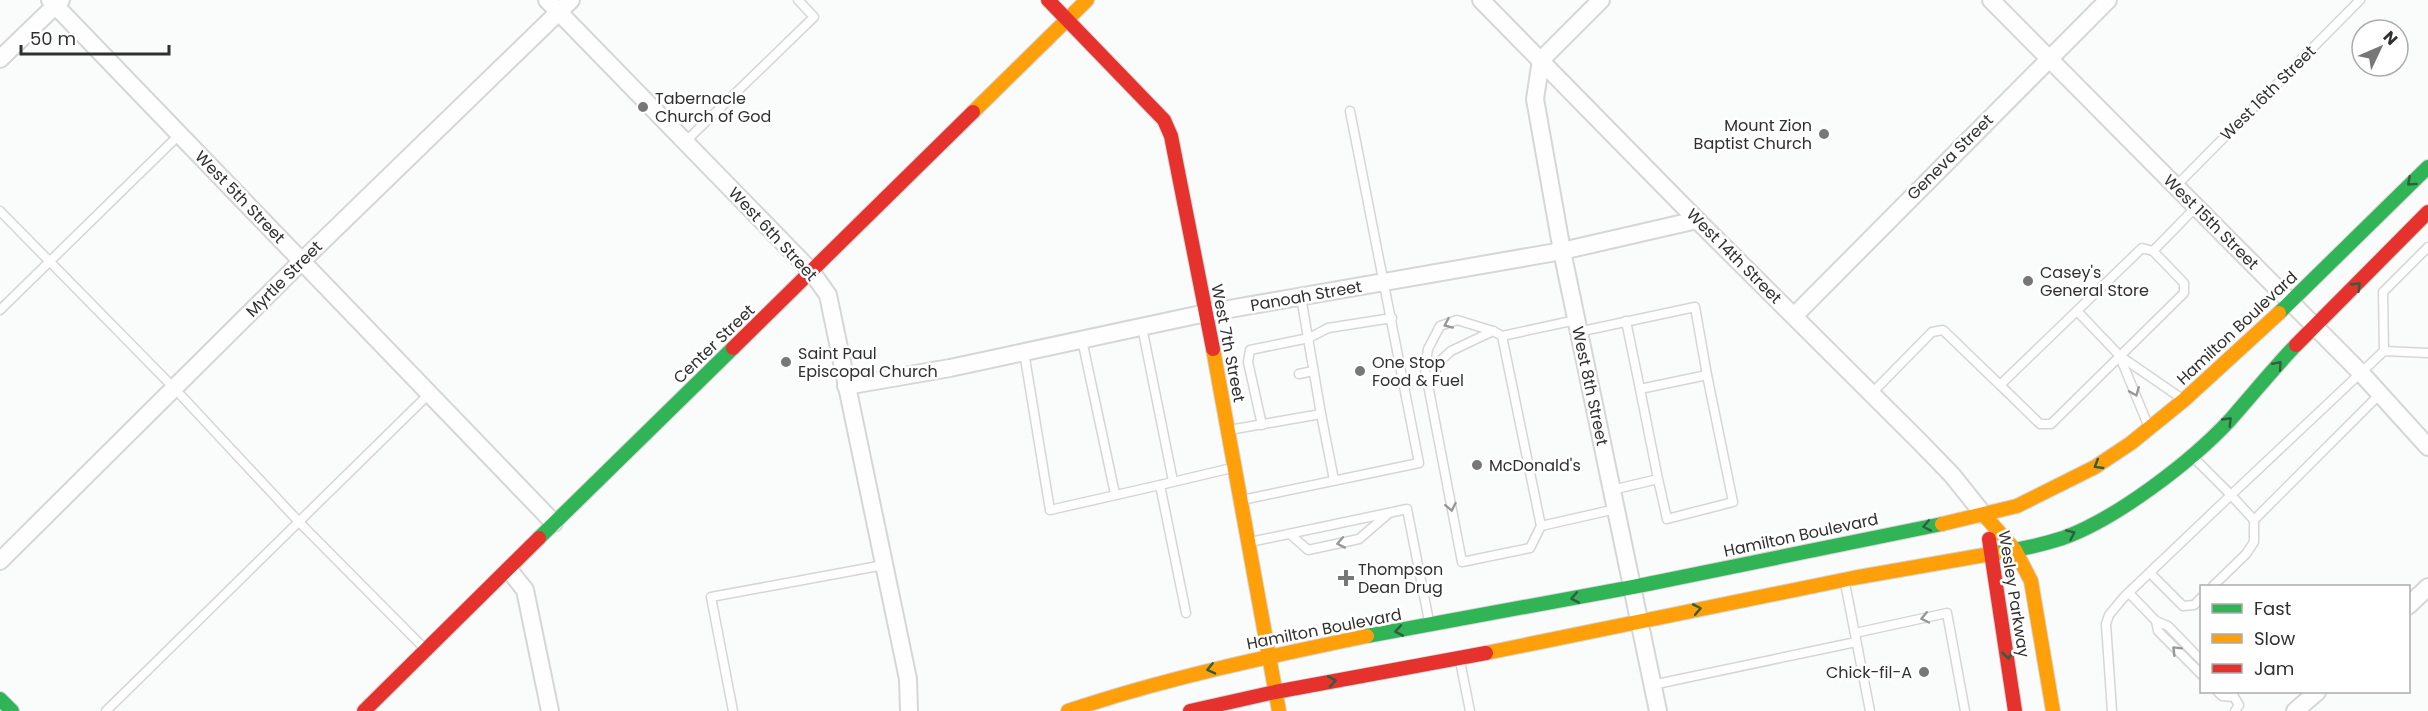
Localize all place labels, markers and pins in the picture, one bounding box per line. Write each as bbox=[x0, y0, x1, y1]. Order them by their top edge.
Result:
place label: Tabernacle Church of God bbox=[655, 87, 771, 128]
marker: Tabernacle Church of God bbox=[636, 100, 650, 114]
place label: Mount Zion Baptist Church bbox=[1694, 114, 1812, 155]
marker: Mount Zion Baptist Church bbox=[1817, 127, 1831, 141]
place label: Casey's General Store bbox=[2040, 261, 2149, 302]
marker: Casey's General Store bbox=[2021, 274, 2035, 288]
place label: Saint Paul Episcopal Church bbox=[798, 342, 938, 383]
place label: One Stop Food & Fuel bbox=[1372, 351, 1464, 392]
marker: Saint Paul Episcopal Church bbox=[779, 355, 793, 369]
marker: One Stop Food & Fuel bbox=[1353, 364, 1367, 378]
place label: McDonald's bbox=[1489, 454, 1581, 477]
marker: McDonald's bbox=[1470, 458, 1484, 472]
place label: Thompson Dean Drug bbox=[1358, 558, 1443, 599]
marker: Thompson Dean Drug bbox=[1339, 571, 1353, 585]
place label: Chick-fil-A bbox=[1826, 661, 1912, 684]
marker: Chick-fil-A bbox=[1917, 665, 1931, 679]

